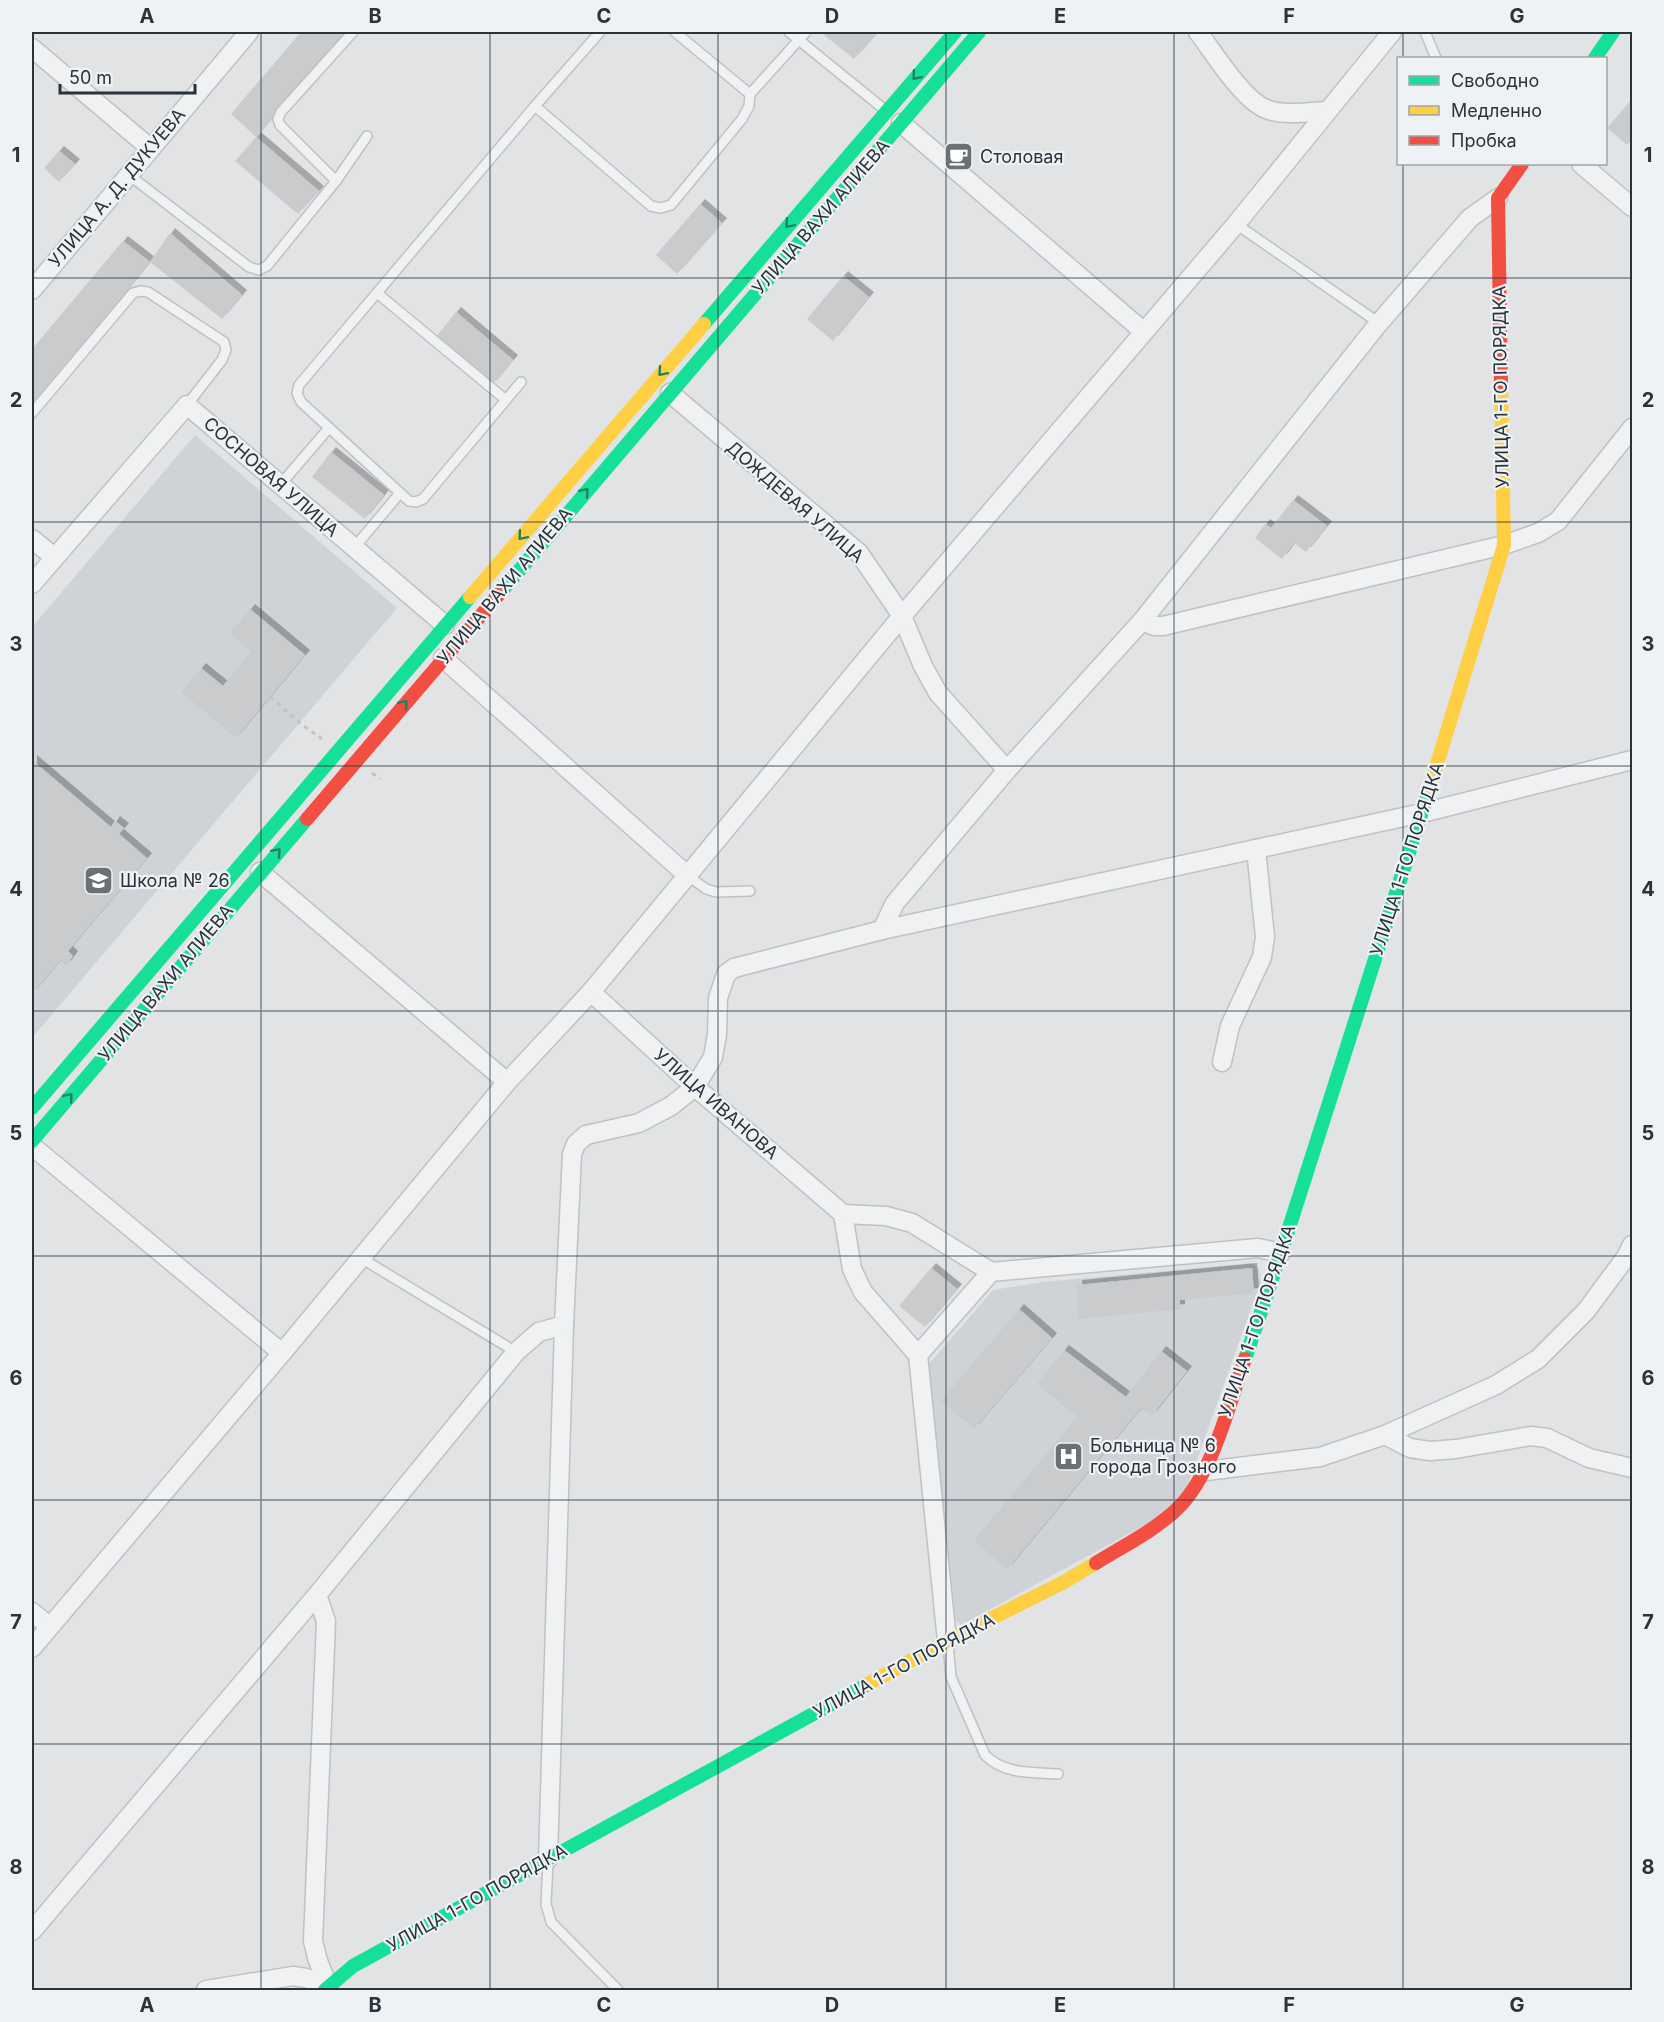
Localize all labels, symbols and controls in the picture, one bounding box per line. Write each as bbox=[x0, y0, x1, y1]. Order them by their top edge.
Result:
text: A bbox=[140, 4, 155, 28]
text: B bbox=[368, 4, 382, 28]
text: C bbox=[597, 4, 611, 28]
text: D bbox=[825, 4, 839, 28]
text: E bbox=[1054, 4, 1066, 28]
text: F bbox=[1283, 4, 1295, 28]
text: G bbox=[1509, 4, 1525, 28]
scale bar bbox=[60, 57, 195, 95]
legend bbox=[1397, 57, 1607, 165]
text: 50 m bbox=[69, 67, 112, 88]
one-way arrow bbox=[913, 69, 924, 80]
text: Свободно bbox=[1451, 70, 1539, 91]
text: Медленно bbox=[1451, 100, 1542, 121]
street label: УЛИЦА А. Д. ДУКУЕВА bbox=[44, 104, 189, 271]
text: Пробка bbox=[1451, 130, 1517, 151]
street label: УЛИЦА ВАХИ АЛИЕВА bbox=[748, 135, 894, 298]
cafe icon: Столовая bbox=[943, 141, 975, 173]
text: 1 bbox=[12, 143, 20, 167]
text: 1 bbox=[1644, 143, 1652, 167]
place label: Столовая bbox=[980, 146, 1063, 167]
one-way arrow bbox=[786, 217, 797, 228]
street label: УЛИЦА 1-ГО ПОРЯДКА bbox=[1488, 286, 1513, 488]
one-way arrow bbox=[659, 365, 670, 376]
text: 2 bbox=[10, 388, 22, 412]
text: 2 bbox=[1642, 388, 1654, 412]
street label: СОСНОВАЯ УЛИЦА bbox=[200, 412, 343, 541]
street label: ДОЖДЕВАЯ УЛИЦА bbox=[722, 436, 868, 567]
one-way arrow bbox=[578, 488, 589, 499]
street label: УЛИЦА ВАХИ АЛИЕВА bbox=[433, 503, 576, 668]
one-way arrow bbox=[518, 529, 529, 540]
text: 3 bbox=[10, 632, 22, 656]
text: 3 bbox=[1642, 632, 1654, 656]
one-way arrow bbox=[397, 700, 408, 711]
street label: УЛИЦА 1-ГО ПОРЯДКА bbox=[1365, 759, 1448, 958]
one-way arrow bbox=[270, 848, 281, 859]
school or university icon: Школа № 26 bbox=[83, 865, 115, 897]
place label: Школа № 26 bbox=[120, 870, 230, 891]
text: 4 bbox=[9, 877, 23, 901]
text: 4 bbox=[1641, 877, 1655, 901]
street label: УЛИЦА ВАХИ АЛИЕВА bbox=[94, 900, 237, 1065]
street label: УЛИЦА ИВАНОВА bbox=[650, 1044, 783, 1163]
one-way arrow bbox=[62, 1093, 73, 1104]
text: 5 bbox=[10, 1121, 22, 1145]
text: 5 bbox=[1642, 1121, 1654, 1145]
street label: УЛИЦА 1-ГО ПОРЯДКА bbox=[1214, 1222, 1299, 1420]
text: 6 bbox=[10, 1366, 23, 1390]
text: 6 bbox=[1642, 1366, 1655, 1390]
place label: Больница № 6 города Грозного bbox=[1090, 1435, 1237, 1477]
hospital icon: Больница № 6 города Грозного bbox=[1053, 1440, 1085, 1472]
street label: УЛИЦА 1-ГО ПОРЯДКА bbox=[809, 1609, 998, 1722]
text: 7 bbox=[10, 1610, 22, 1634]
text: 7 bbox=[1642, 1610, 1654, 1634]
street label: УЛИЦА 1-ГО ПОРЯДКА bbox=[383, 1839, 570, 1956]
text: 8 bbox=[9, 1855, 23, 1879]
text: 8 bbox=[1641, 1855, 1655, 1879]
text: A bbox=[140, 1993, 155, 2017]
text: B bbox=[368, 1993, 382, 2017]
text: C bbox=[597, 1993, 611, 2017]
text: D bbox=[825, 1993, 839, 2017]
text: E bbox=[1054, 1993, 1066, 2017]
text: F bbox=[1283, 1993, 1295, 2017]
text: G bbox=[1509, 1993, 1525, 2017]

